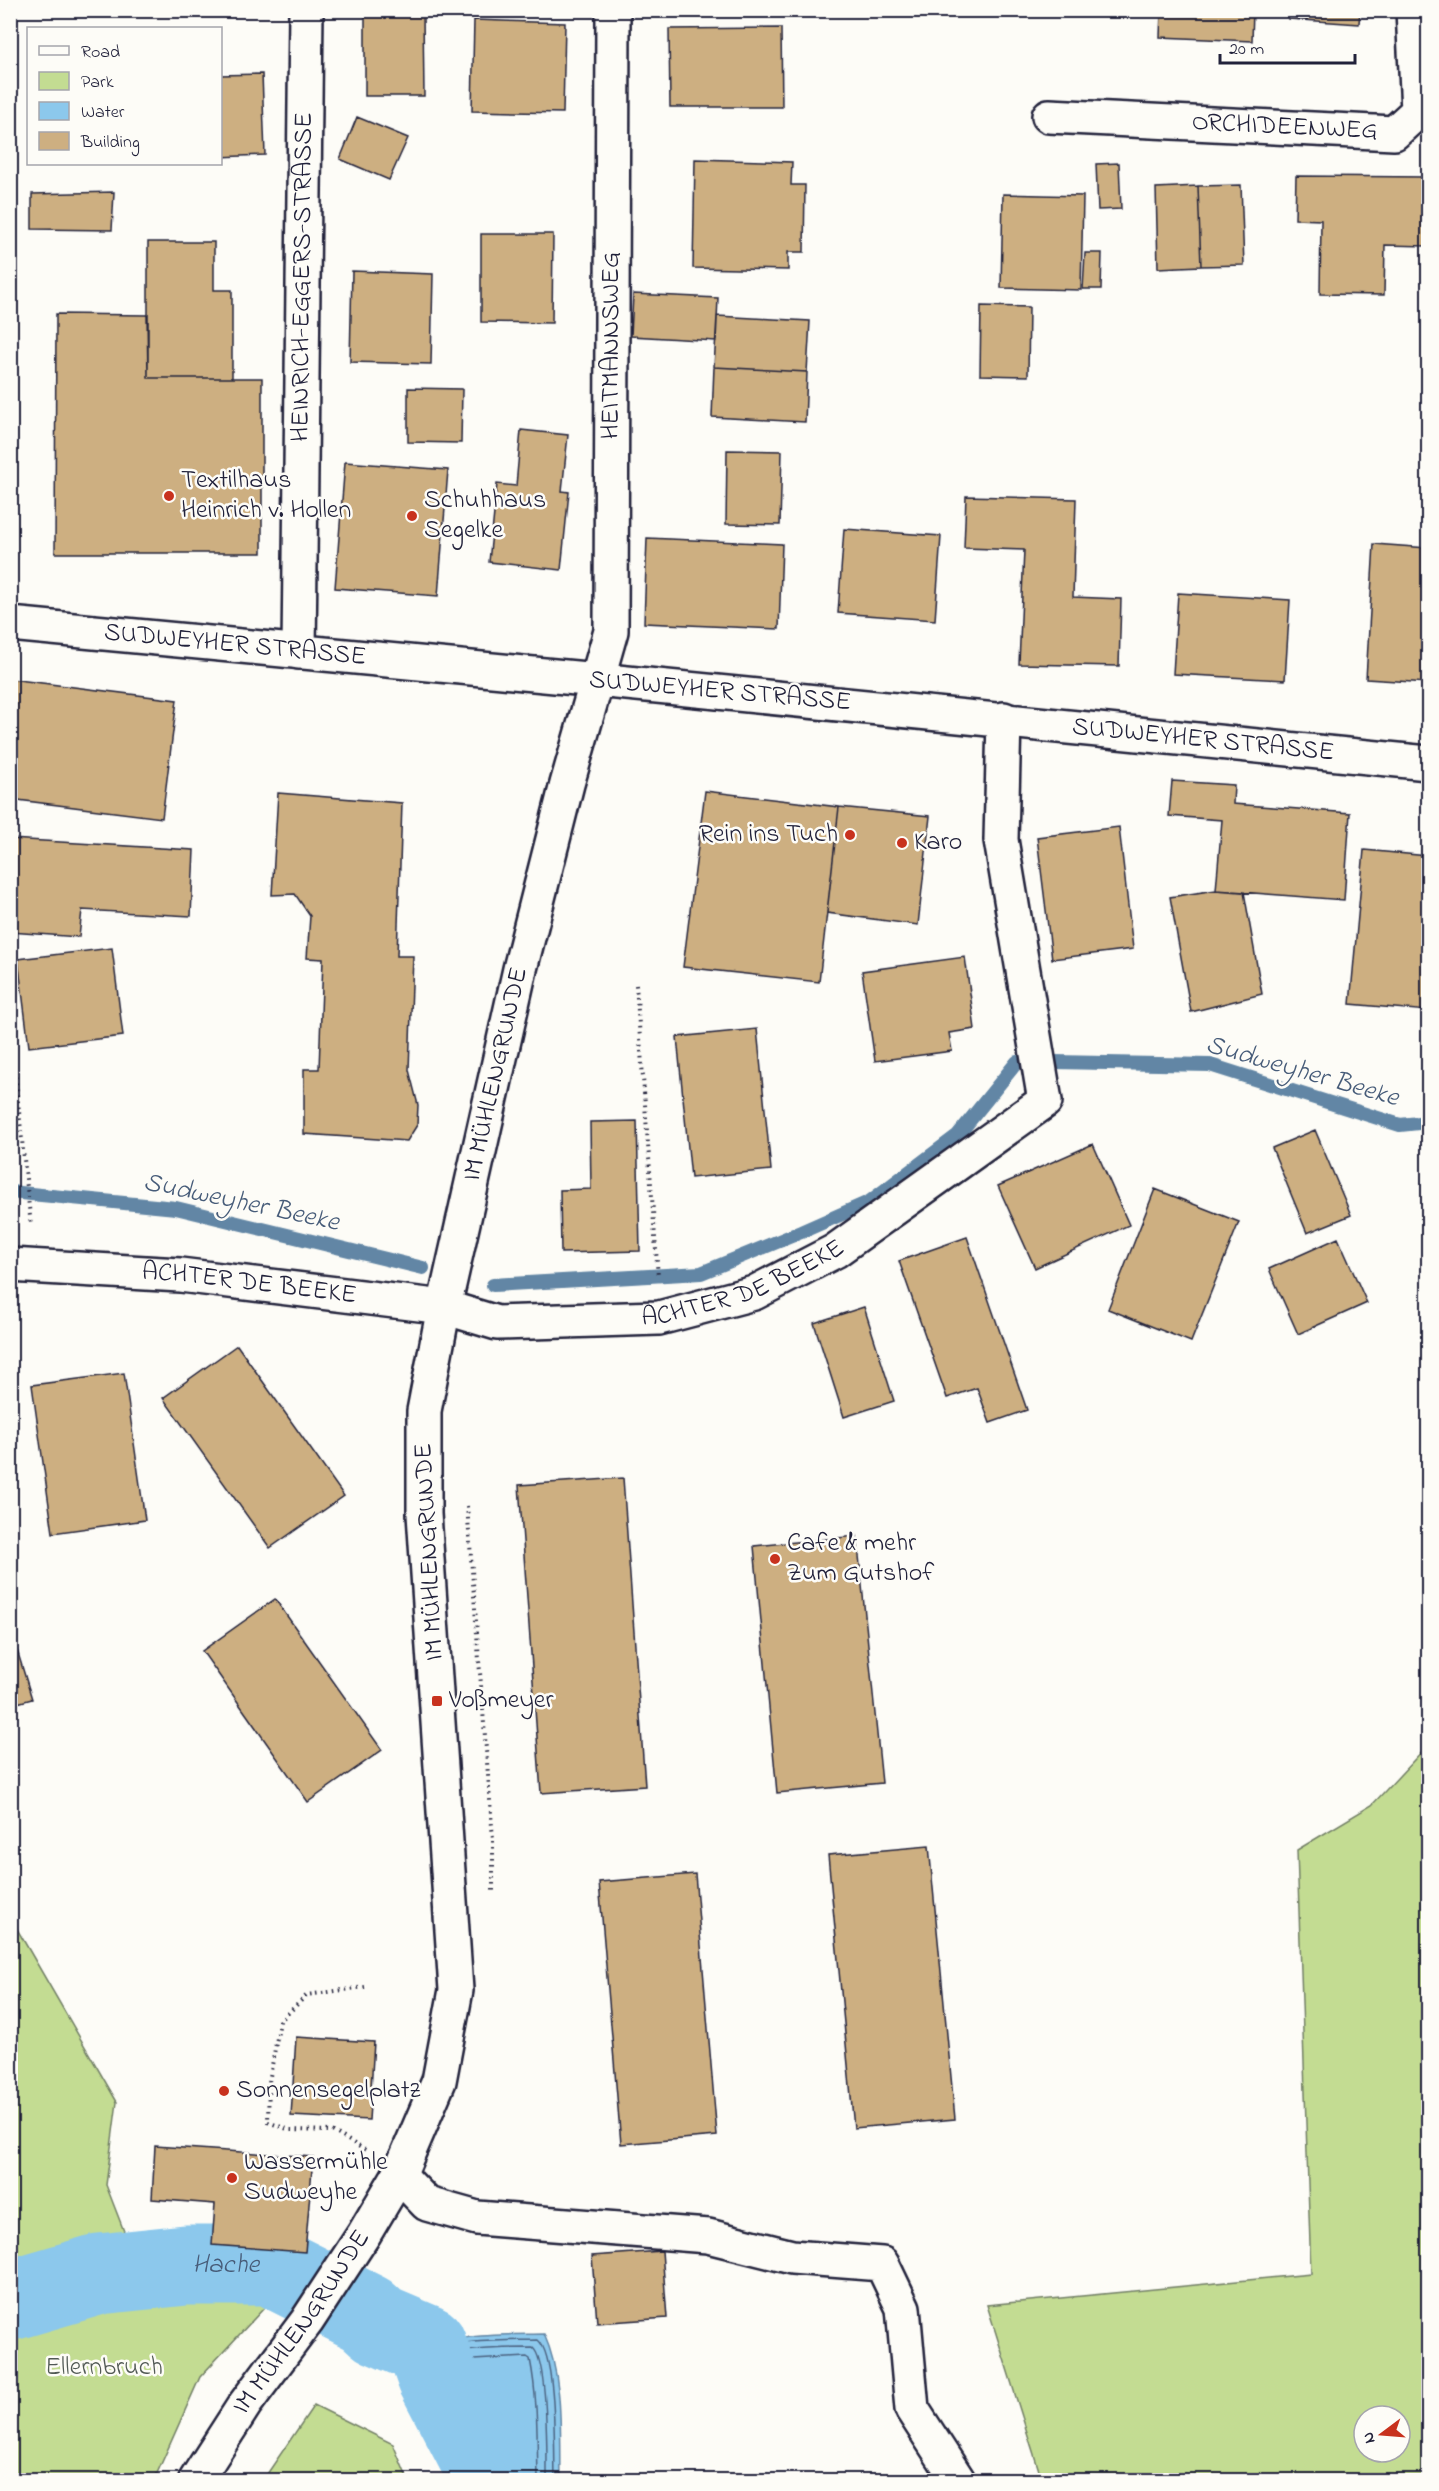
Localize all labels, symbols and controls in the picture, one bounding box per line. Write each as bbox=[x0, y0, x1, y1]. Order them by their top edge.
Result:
legend bbox=[27, 27, 222, 165]
scale bar bbox=[1220, 27, 1355, 65]
text: 20 m bbox=[1229, 37, 1264, 63]
text: Road bbox=[81, 40, 120, 66]
text: Park bbox=[81, 70, 114, 96]
text: Water bbox=[81, 100, 125, 126]
street label: ORCHIDEENWEG bbox=[1191, 104, 1379, 151]
street label: HEINRICH-EGGERS-STRASSE bbox=[282, 112, 324, 442]
text: Building bbox=[80, 130, 140, 157]
street label: HEITMANNSWEG bbox=[593, 252, 631, 440]
place label: Textilhaus Heinrich v. Hollen bbox=[181, 462, 351, 530]
place label: Schuhhaus Segelke bbox=[424, 482, 546, 550]
marker: Textilhaus Heinrich v. Hollen bbox=[162, 489, 176, 503]
marker: Schuhhaus Segelke bbox=[405, 509, 419, 523]
street label: SUDWEYHER STRASSE bbox=[102, 614, 368, 677]
street label: SUDWEYHER STRASSE bbox=[587, 662, 853, 722]
street label: SUDWEYHER STRASSE bbox=[1070, 709, 1336, 773]
place label: Rein ins Tuch bbox=[699, 816, 838, 854]
place label: Karo bbox=[914, 824, 962, 862]
marker: Rein ins Tuch bbox=[843, 828, 857, 842]
marker: Karo bbox=[895, 836, 909, 850]
street label: IM MÜHLENGRUNDE bbox=[454, 964, 539, 1185]
water label: Sudweyher Beeke bbox=[1201, 1026, 1405, 1119]
water label: Sudweyher Beeke bbox=[140, 1163, 344, 1243]
street label: ACHTER DE BEEKE bbox=[641, 1230, 853, 1338]
street label: ACHTER DE BEEKE bbox=[141, 1254, 359, 1315]
street label: IM MÜHLENGRUNDE bbox=[405, 1442, 455, 1662]
place label: Cafe & mehr Zum Gutshof bbox=[787, 1525, 935, 1593]
marker: Cafe & mehr Zum Gutshof bbox=[768, 1552, 782, 1566]
place label: Voßmeyer bbox=[448, 1682, 554, 1720]
marker: Voßmeyer bbox=[430, 1694, 444, 1708]
place label: Sonnensegelplatz bbox=[236, 2072, 420, 2110]
marker: Sonnensegelplatz bbox=[217, 2084, 231, 2098]
place label: Wassermühle Sudweyhe bbox=[244, 2144, 388, 2212]
marker: Wassermühle Sudweyhe bbox=[225, 2171, 239, 2185]
street label: IM MÜHLENGRUNDE bbox=[224, 2223, 380, 2422]
water label: Hache bbox=[192, 2246, 261, 2285]
park label: Ellernbruch bbox=[45, 2349, 163, 2387]
north arrow bbox=[1352, 2404, 1412, 2464]
text: N bbox=[1356, 2429, 1383, 2446]

